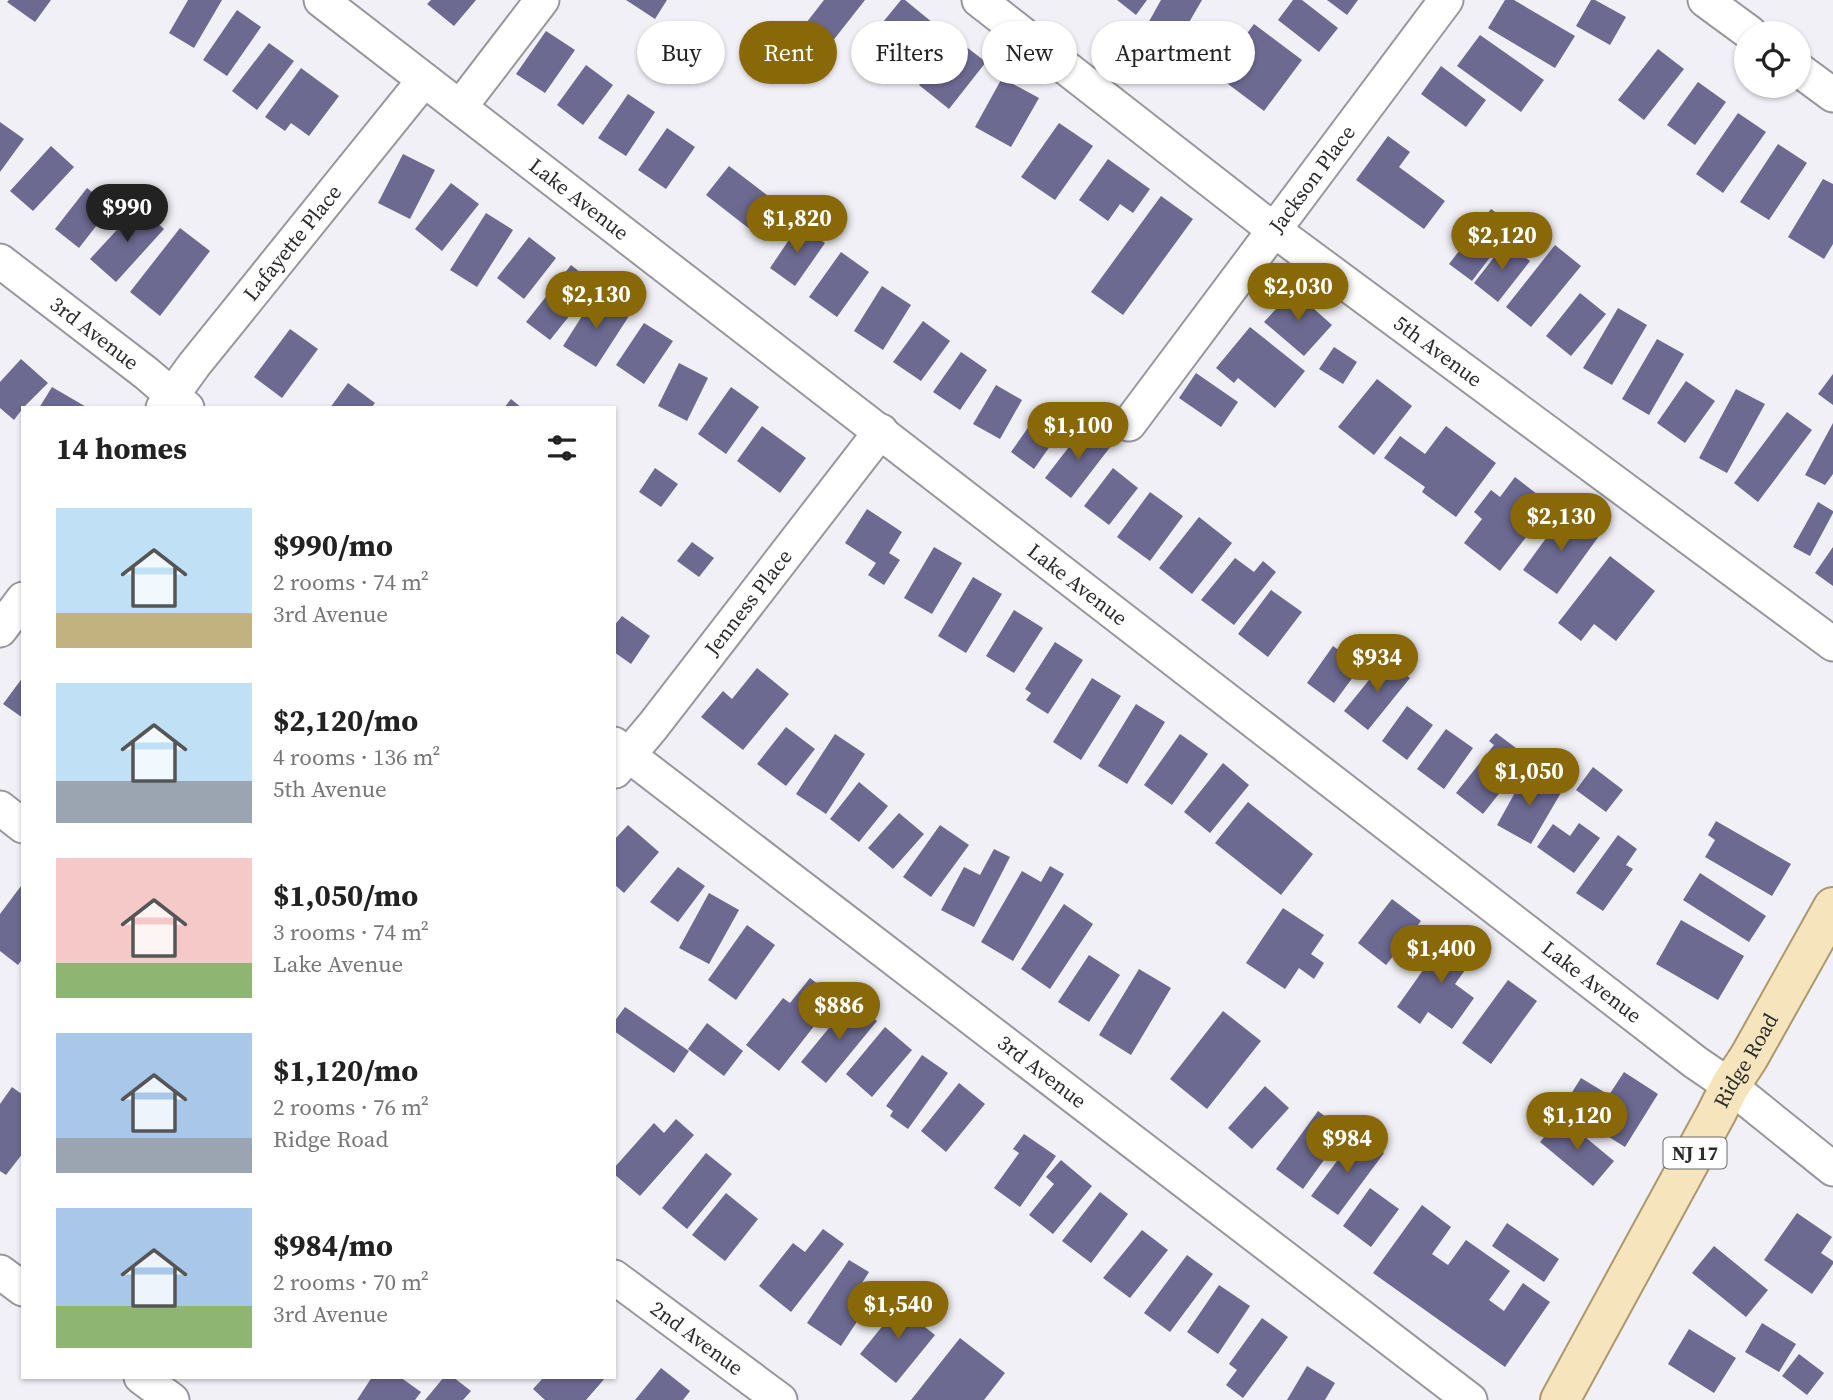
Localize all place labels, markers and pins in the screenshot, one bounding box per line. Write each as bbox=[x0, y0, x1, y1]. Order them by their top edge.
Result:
pin: $990 bbox=[86, 184, 168, 244]
pin: $1,820 bbox=[740, 196, 854, 255]
pin: $2,120 bbox=[1445, 212, 1559, 272]
pin: $2,030 bbox=[1241, 264, 1355, 323]
pin: $2,130 bbox=[539, 272, 653, 331]
pin: $1,100 bbox=[1021, 402, 1135, 462]
pin: $2,130 bbox=[1504, 494, 1618, 553]
pin: $934 bbox=[1336, 634, 1418, 694]
pin: $1,050 bbox=[1472, 748, 1586, 808]
pin: $1,400 bbox=[1384, 926, 1498, 985]
pin: $886 bbox=[798, 982, 880, 1042]
pin: $1,120 bbox=[1520, 1092, 1634, 1152]
pin: $984 bbox=[1306, 1116, 1388, 1175]
pin: $1,540 bbox=[841, 1282, 955, 1341]

